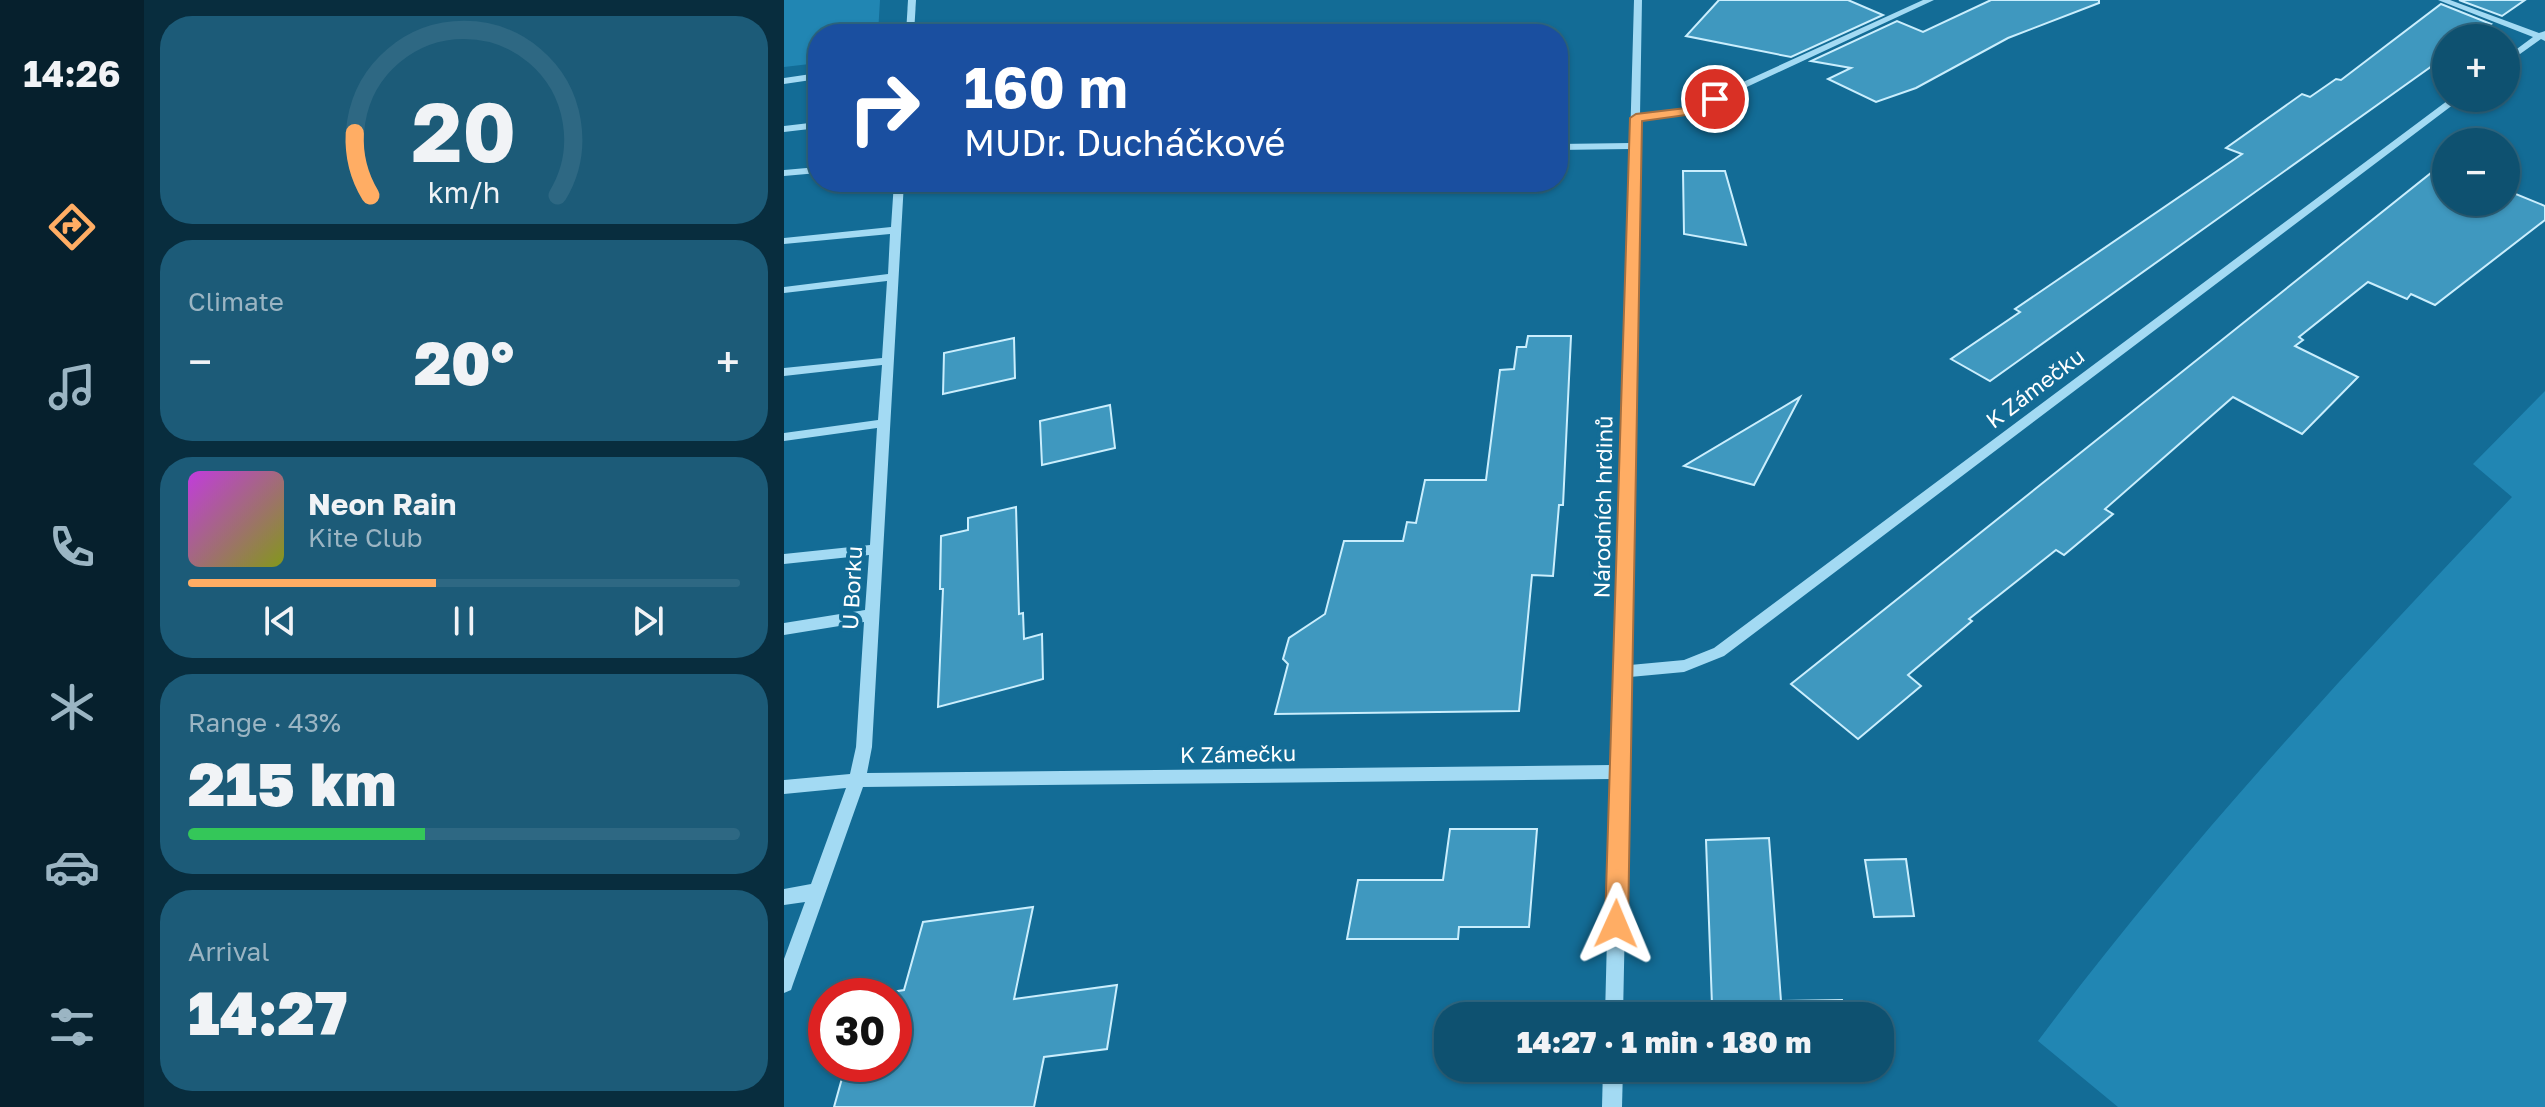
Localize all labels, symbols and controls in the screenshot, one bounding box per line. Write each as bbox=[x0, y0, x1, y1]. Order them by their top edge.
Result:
map controls bbox=[2432, 24, 2520, 216]
button: + bbox=[2432, 24, 2520, 112]
text: 14:26 bbox=[23, 52, 121, 95]
text: 160 m bbox=[964, 53, 1128, 120]
icon: right bbox=[832, 56, 936, 160]
pin bbox=[1681, 65, 1749, 133]
icon: arrive bbox=[1693, 77, 1737, 121]
text: 20 bbox=[412, 80, 516, 180]
text: MUDr. Ducháčkové bbox=[964, 121, 1285, 164]
button: − bbox=[2432, 128, 2520, 216]
text: km/h bbox=[428, 175, 500, 209]
icon: directions bbox=[44, 199, 100, 255]
text: Climate bbox=[188, 286, 284, 317]
text: 20° bbox=[414, 326, 514, 398]
text: − bbox=[188, 335, 212, 388]
text: + bbox=[716, 335, 740, 388]
street label: K Zámečku bbox=[1980, 342, 2089, 433]
icon: music bbox=[44, 359, 100, 415]
street label: Národních hrdinů bbox=[1587, 415, 1618, 599]
text: Neon Rain bbox=[308, 486, 456, 522]
icon: phone bbox=[44, 519, 100, 575]
text: Kite Club bbox=[308, 522, 423, 553]
street label: U Borku bbox=[836, 545, 867, 631]
icon: previous bbox=[258, 599, 302, 643]
icon: pause bbox=[442, 599, 486, 643]
icon: next bbox=[626, 599, 670, 643]
icon: climate bbox=[44, 679, 100, 735]
text: Range · 43% bbox=[188, 707, 341, 738]
street label: K Zámečku bbox=[1180, 739, 1296, 768]
text: 215 km bbox=[188, 747, 397, 819]
icon: car bbox=[44, 839, 100, 895]
position arrow bbox=[1574, 882, 1658, 966]
text: Arrival bbox=[188, 936, 269, 967]
text: 14:27 bbox=[188, 976, 348, 1048]
speed limit sign: 30 bbox=[808, 978, 912, 1082]
icon: filters bbox=[44, 999, 100, 1055]
text: 14:27 · 1 min · 180 m bbox=[1517, 1024, 1811, 1060]

